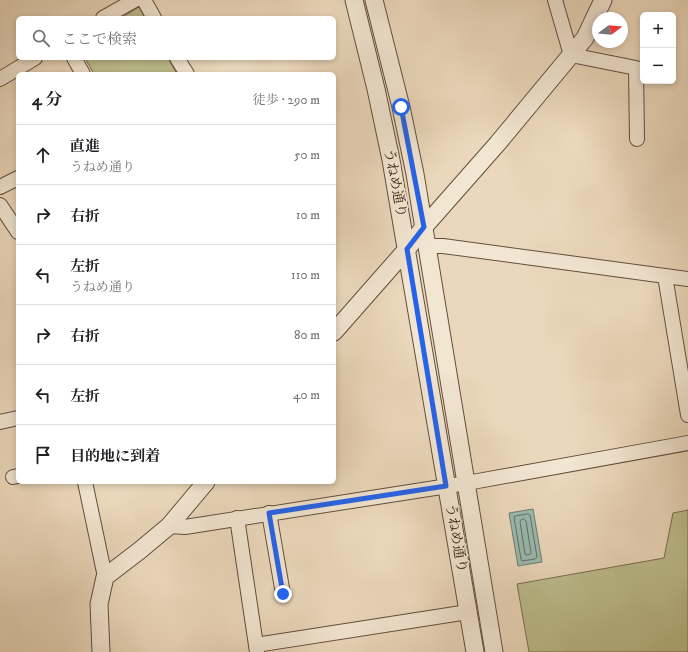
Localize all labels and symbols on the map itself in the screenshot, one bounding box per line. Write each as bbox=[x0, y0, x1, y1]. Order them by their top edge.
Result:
north arrow bbox=[592, 12, 628, 48]
route start bbox=[392, 98, 410, 116]
street label: うねめ通り bbox=[379, 147, 411, 219]
street label: うねめ通り bbox=[441, 502, 471, 574]
route end bbox=[274, 585, 292, 603]

